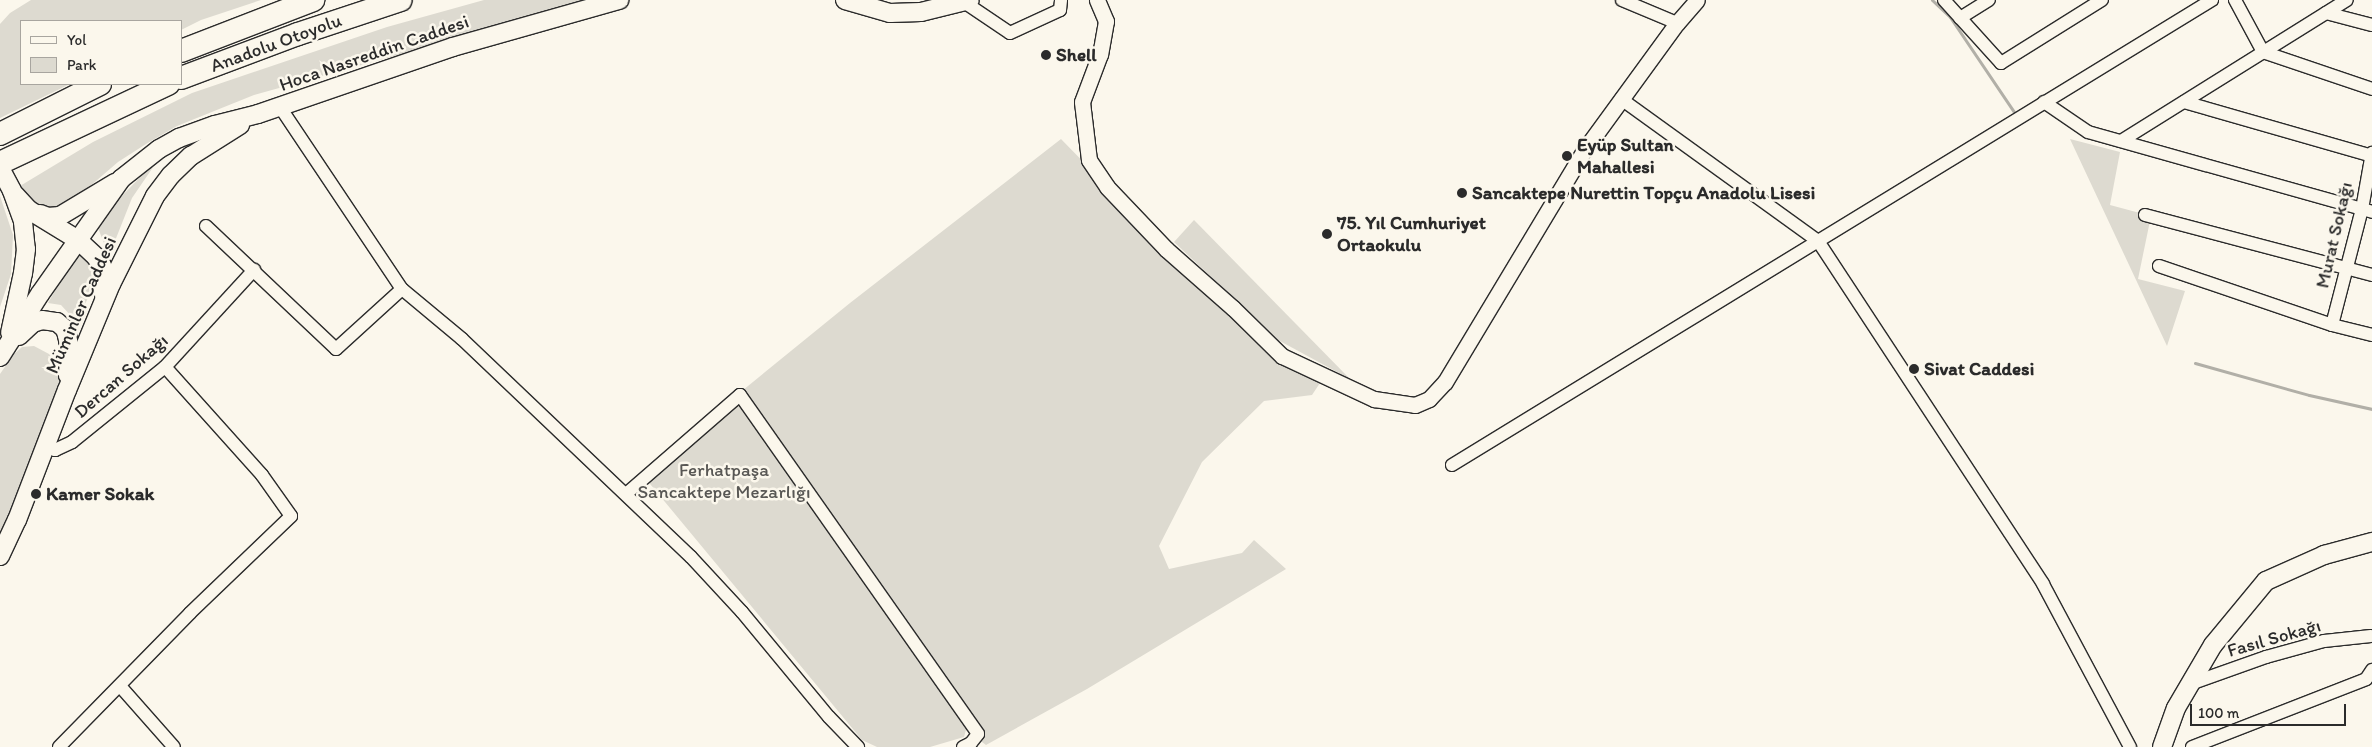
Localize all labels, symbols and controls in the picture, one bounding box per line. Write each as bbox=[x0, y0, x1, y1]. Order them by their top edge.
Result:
street label: Anadolu Otoyolu bbox=[207, 9, 345, 77]
street label: Hoca Nasreddin Caddesi bbox=[277, 10, 471, 96]
legend bbox=[20, 20, 182, 85]
text: Yol bbox=[67, 31, 86, 49]
place label: Shell bbox=[1056, 44, 1097, 66]
marker: Shell bbox=[1040, 49, 1052, 61]
text: Park bbox=[67, 56, 97, 74]
place label: Eyüp Sultan Mahallesi bbox=[1577, 134, 1674, 178]
marker: Eyüp Sultan Mahallesi bbox=[1561, 150, 1573, 162]
street label: Murat Sokağı bbox=[2311, 180, 2357, 290]
place label: Sancaktepe Nurettin Topçu Anadolu Lisesi bbox=[1472, 182, 1813, 204]
marker: Sancaktepe Nurettin Topçu Anadolu Lisesi bbox=[1456, 187, 1468, 199]
place label: 75. Yıl Cumhuriyet Ortaokulu bbox=[1337, 212, 1486, 256]
marker: 75. Yıl Cumhuriyet Ortaokulu bbox=[1321, 228, 1333, 240]
street label: Müminler Caddesi bbox=[41, 233, 121, 377]
street label: Dercan Sokağı bbox=[70, 329, 172, 423]
place label: Sivat Caddesi bbox=[1924, 358, 2034, 380]
marker: Sivat Caddesi bbox=[1908, 363, 1920, 375]
park label: Ferhatpaşa Sancaktepe Mezarlığı bbox=[638, 459, 810, 503]
place label: Kamer Sokak bbox=[46, 483, 154, 505]
marker: Kamer Sokak bbox=[30, 488, 42, 500]
street label: Fasıl Sokağı bbox=[2225, 614, 2323, 662]
scale bar bbox=[2192, 694, 2348, 726]
text: 100 m bbox=[2198, 704, 2239, 722]

